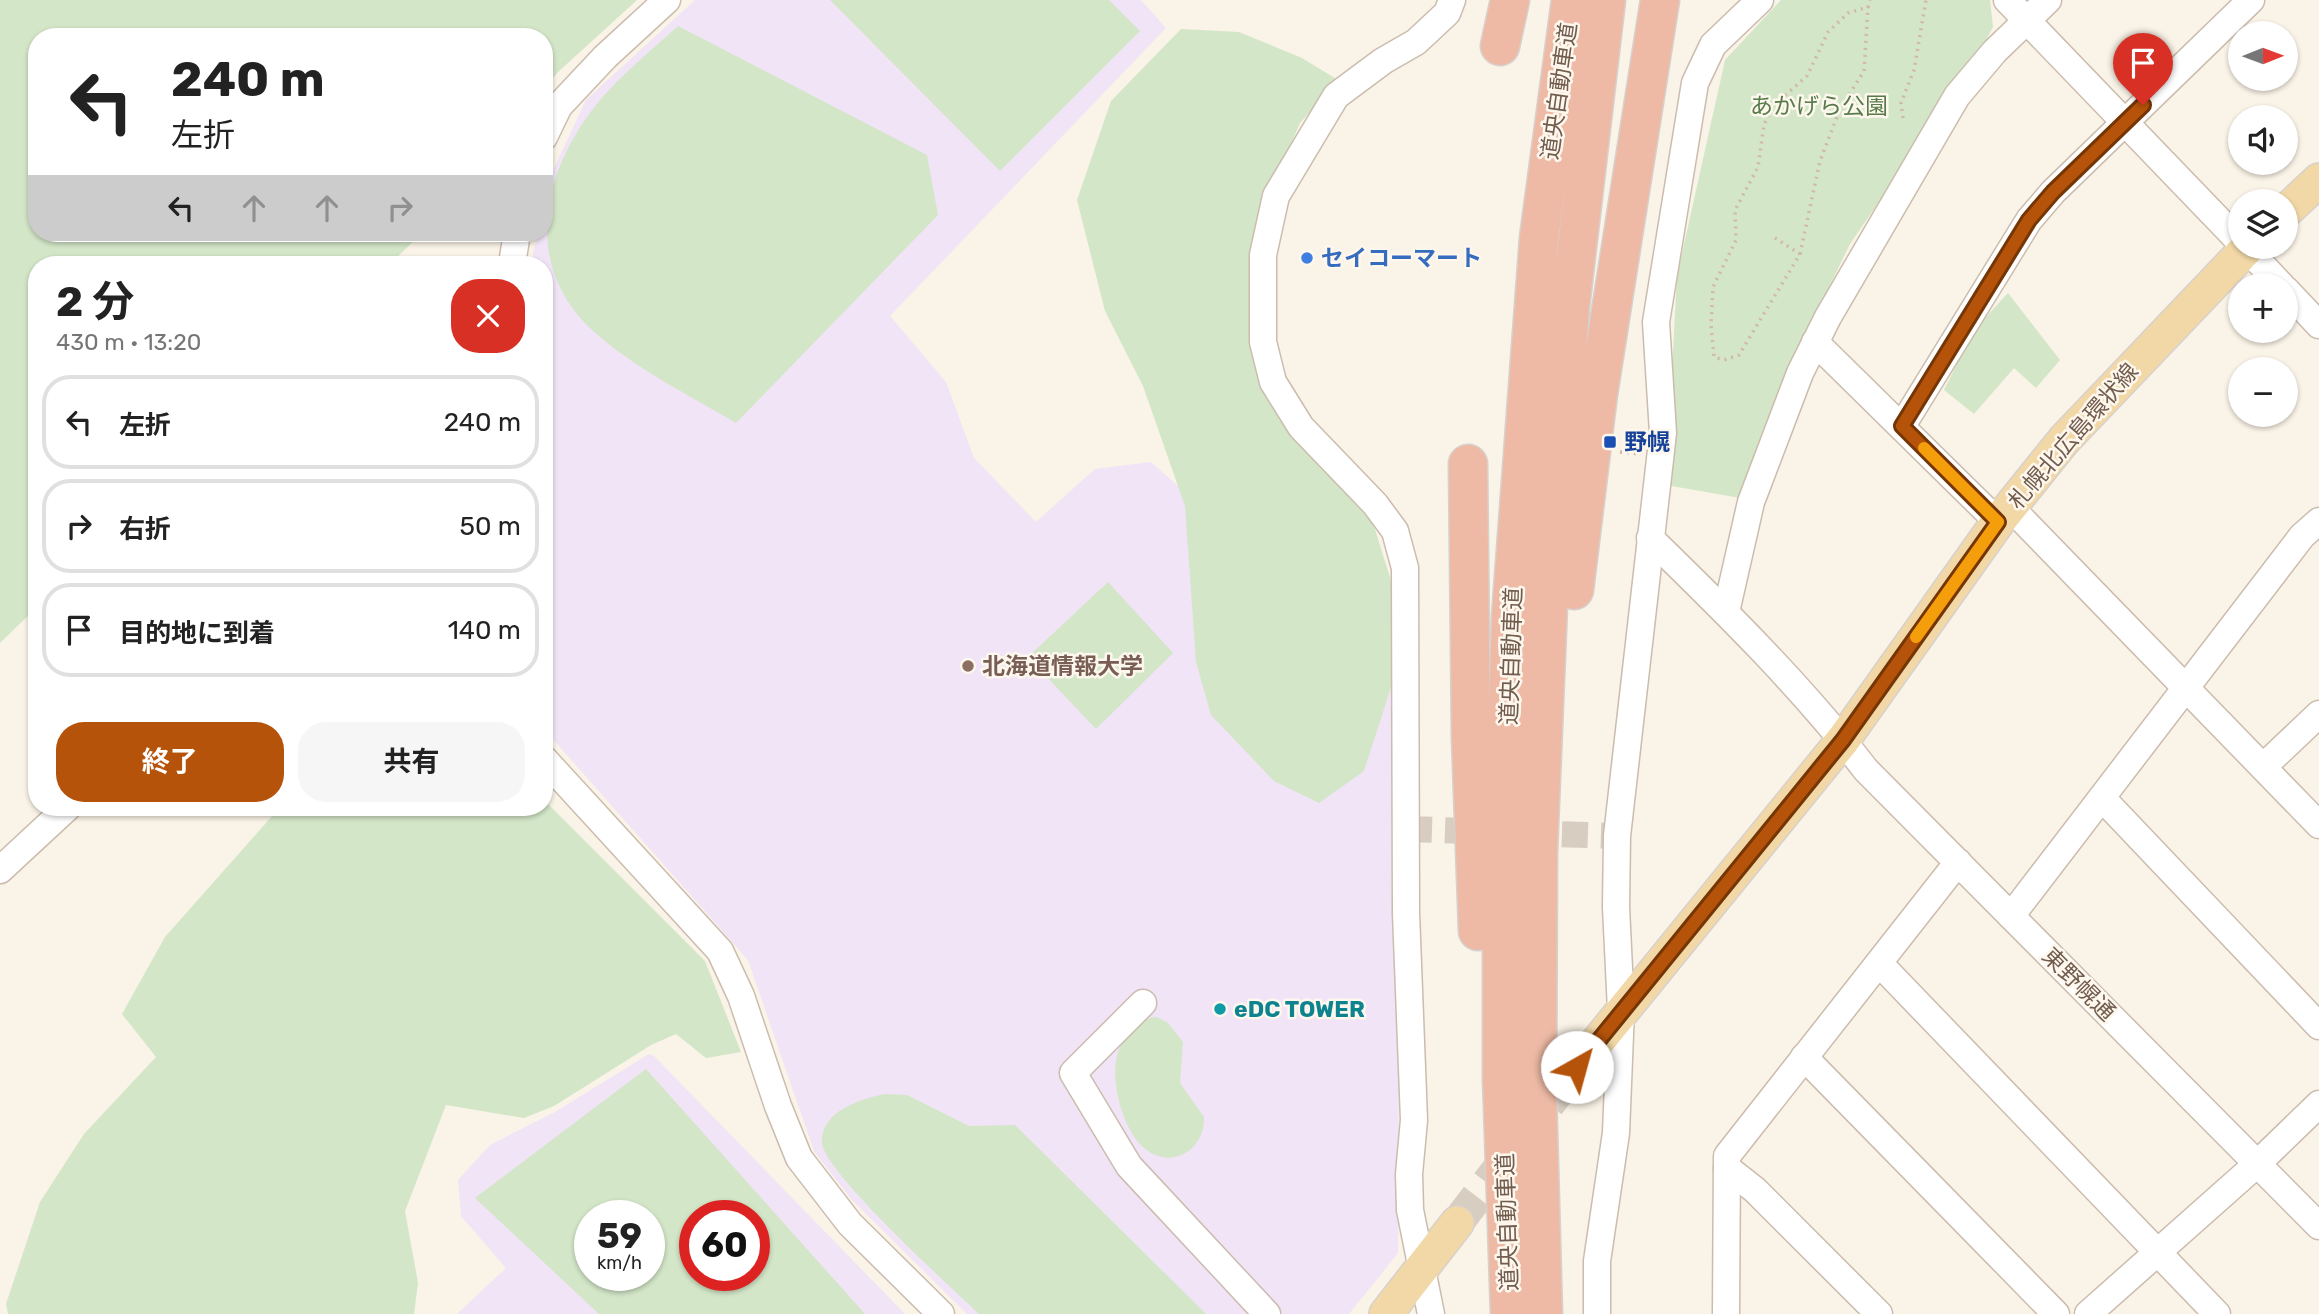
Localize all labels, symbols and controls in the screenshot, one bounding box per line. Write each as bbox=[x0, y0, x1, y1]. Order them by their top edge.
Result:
street label: 道央自動車道 bbox=[1536, 21, 1582, 161]
north arrow bbox=[2228, 21, 2298, 91]
map controls bbox=[2228, 21, 2298, 427]
pin bbox=[2113, 33, 2173, 105]
icon: arrive bbox=[2124, 44, 2162, 82]
text: 240 m bbox=[171, 50, 325, 108]
icon: left bbox=[56, 56, 147, 147]
park label: あかげら公園 bbox=[1750, 92, 1888, 120]
button: sound bbox=[2228, 105, 2298, 175]
text: 左折 bbox=[171, 116, 235, 154]
icon: left bbox=[162, 189, 200, 227]
icon: ahead bbox=[235, 189, 273, 227]
icon: ahead bbox=[308, 189, 346, 227]
icon: right bbox=[381, 189, 419, 227]
button: layers bbox=[2228, 189, 2298, 259]
place label: セイコーマート bbox=[1321, 244, 1482, 272]
marker: セイコーマート bbox=[1299, 250, 1315, 266]
button: + bbox=[2228, 273, 2298, 343]
text: 2 分 bbox=[56, 277, 134, 327]
button: close bbox=[451, 279, 525, 353]
text: 430 m · 13:20 bbox=[56, 328, 201, 356]
street label: 札幌北広島環状線 bbox=[2002, 357, 2144, 515]
button: − bbox=[2228, 357, 2298, 427]
icon: left bbox=[60, 403, 98, 441]
text: 240 m bbox=[444, 407, 521, 438]
text: 左折 bbox=[119, 410, 171, 441]
place label: 野幌 bbox=[1624, 428, 1670, 456]
marker: 野幌 bbox=[1602, 434, 1618, 450]
icon: right bbox=[60, 507, 98, 545]
text: 50 m bbox=[460, 511, 521, 542]
text: 右折 bbox=[119, 514, 171, 545]
street label: 道央自動車道 bbox=[1495, 587, 1527, 725]
icon: arrive bbox=[60, 611, 98, 649]
text: 140 m bbox=[448, 615, 521, 646]
text: 目的地に到着 bbox=[119, 618, 275, 649]
place label: 北海道情報大学 bbox=[982, 652, 1143, 680]
marker: 北海道情報大学 bbox=[960, 658, 976, 674]
button: 終了 bbox=[56, 722, 284, 802]
button: 共有 bbox=[298, 722, 525, 802]
street label: 東野幌通 bbox=[2037, 942, 2121, 1026]
place label: eDC TOWER bbox=[1234, 995, 1365, 1023]
marker: eDC TOWER bbox=[1212, 1001, 1228, 1017]
position arrow bbox=[1540, 1030, 1614, 1104]
street label: 道央自動車道 bbox=[1491, 1153, 1523, 1291]
speed limit sign: 60 bbox=[679, 1200, 770, 1291]
text: 59 bbox=[597, 1215, 642, 1257]
text: km/h bbox=[597, 1252, 642, 1274]

